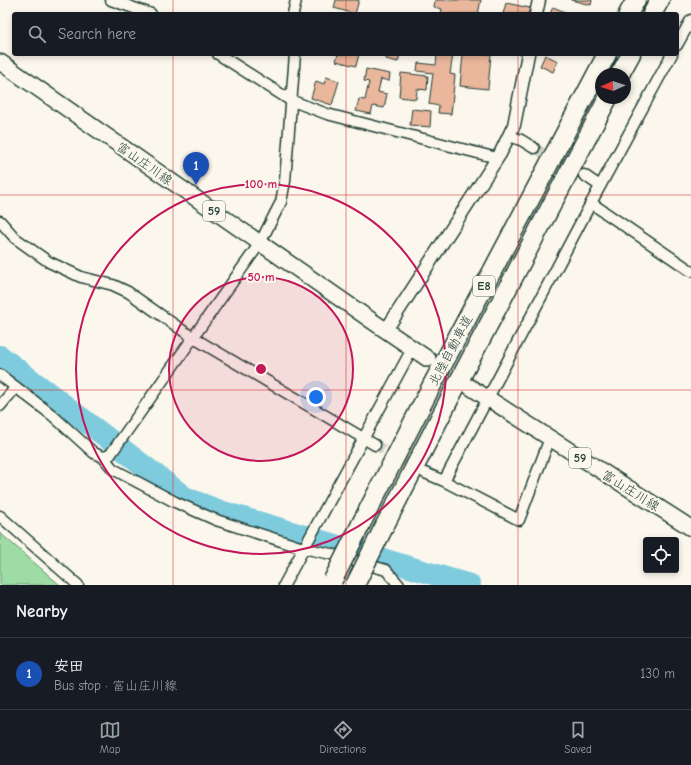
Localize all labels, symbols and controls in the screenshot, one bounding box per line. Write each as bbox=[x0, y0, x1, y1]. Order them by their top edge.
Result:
search box bbox=[12, 12, 679, 56]
icon: search bbox=[26, 23, 48, 45]
text: Search here bbox=[58, 25, 136, 43]
north arrow bbox=[595, 68, 631, 104]
street label: 富山庄川線 bbox=[114, 139, 176, 189]
pin: 1 bbox=[183, 152, 209, 185]
text: 100 m bbox=[245, 177, 277, 191]
road number: 59 bbox=[203, 201, 225, 221]
text: 50 m bbox=[247, 270, 275, 284]
road number: E8 bbox=[473, 276, 495, 296]
street label: 北陸自動車道 bbox=[426, 312, 475, 388]
centre of rings bbox=[254, 362, 268, 376]
your location bbox=[306, 387, 326, 407]
road number: 59 bbox=[569, 448, 591, 468]
street label: 富山庄川線 bbox=[599, 467, 663, 515]
map controls bbox=[643, 537, 679, 573]
button: locate bbox=[643, 537, 679, 573]
text: Nearby bbox=[16, 602, 67, 621]
text: 安田 bbox=[54, 657, 84, 675]
text: 1 bbox=[26, 666, 32, 681]
text: 130 m bbox=[640, 666, 675, 681]
text: Bus stop · 富山庄川線 bbox=[54, 678, 177, 693]
tab: Map bbox=[99, 719, 121, 756]
tab: Directions bbox=[319, 719, 366, 756]
tab: Saved bbox=[564, 719, 592, 756]

